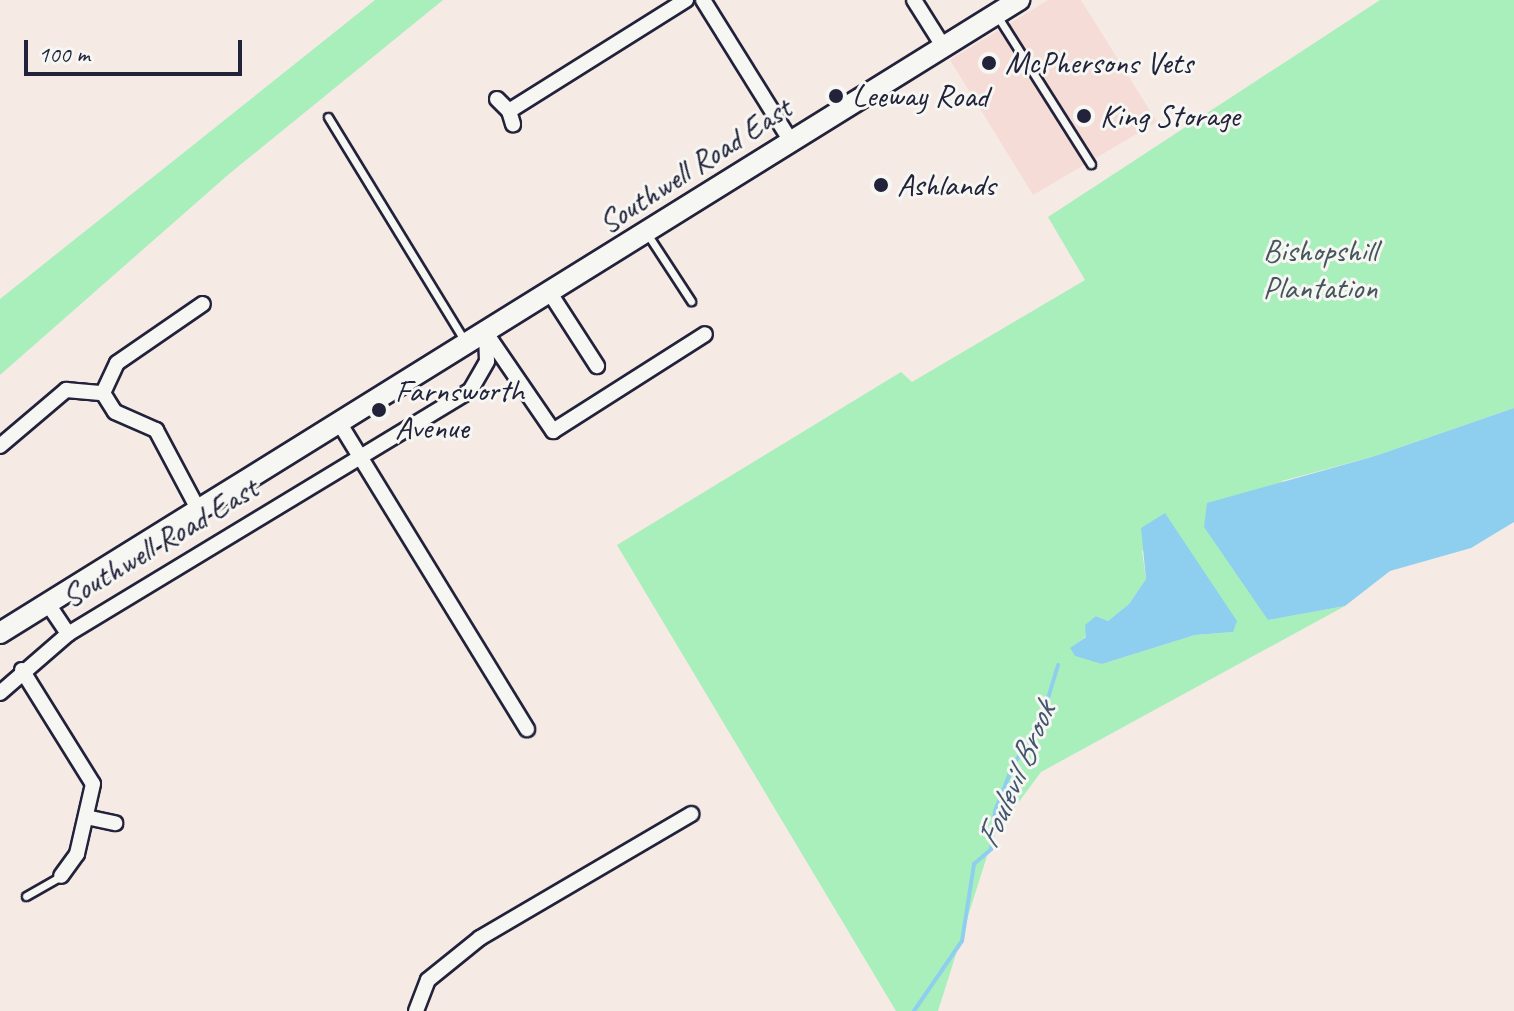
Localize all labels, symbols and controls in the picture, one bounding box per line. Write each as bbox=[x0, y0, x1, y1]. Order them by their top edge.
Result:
scale bar bbox=[28, 24, 246, 74]
text: 100 m bbox=[38, 39, 90, 69]
place label: McPhersons Vets bbox=[1005, 44, 1193, 82]
marker: McPhersons Vets bbox=[980, 54, 998, 72]
place label: Leeway Road bbox=[852, 77, 988, 115]
marker: Leeway Road bbox=[827, 87, 845, 105]
street label: Southwell Road East bbox=[591, 89, 799, 243]
place label: King Storage bbox=[1100, 97, 1240, 135]
marker: King Storage bbox=[1075, 107, 1093, 125]
place label: Ashlands bbox=[897, 166, 995, 204]
marker: Ashlands bbox=[872, 176, 890, 194]
park label: Bishopshill Plantation bbox=[1263, 233, 1377, 308]
place label: Farnsworth Avenue bbox=[395, 373, 524, 448]
marker: Farnsworth Avenue bbox=[370, 401, 388, 419]
street label: Southwell Road East bbox=[55, 469, 265, 617]
water label: Foulevil Brook bbox=[966, 696, 1064, 854]

